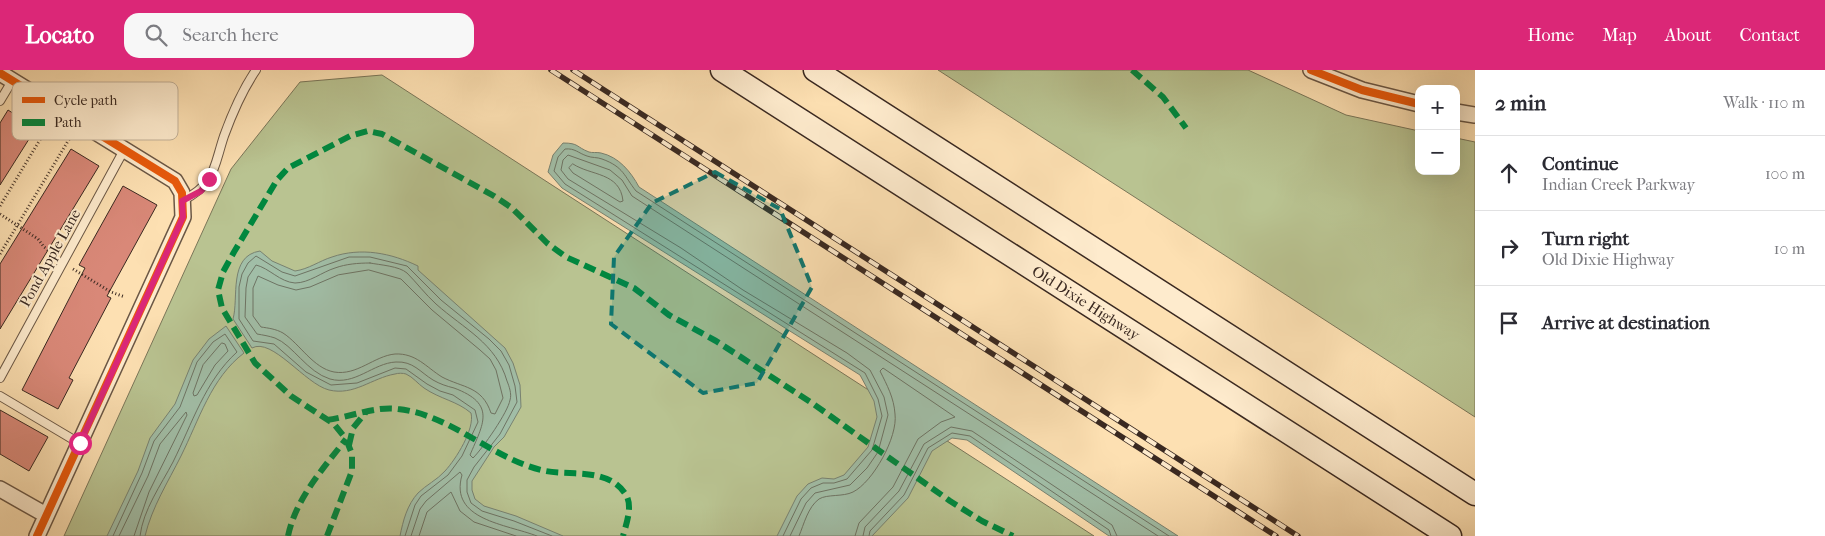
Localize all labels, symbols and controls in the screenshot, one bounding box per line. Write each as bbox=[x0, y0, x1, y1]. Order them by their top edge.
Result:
search box bbox=[124, 13, 474, 58]
text: Locato bbox=[25, 21, 94, 49]
icon: search bbox=[142, 21, 170, 49]
text: Search here bbox=[182, 24, 279, 46]
text: Home bbox=[1527, 25, 1574, 46]
text: Map bbox=[1602, 25, 1637, 46]
text: About bbox=[1665, 25, 1711, 46]
text: Contact bbox=[1739, 25, 1800, 46]
legend bbox=[12, 82, 178, 140]
map controls bbox=[1415, 85, 1460, 175]
button: + bbox=[1415, 85, 1460, 130]
text: 2 min bbox=[1495, 91, 1546, 115]
text: Cycle path bbox=[54, 92, 118, 109]
text: Walk · 110 m bbox=[1723, 93, 1805, 112]
text: Path bbox=[54, 114, 82, 131]
button: − bbox=[1415, 130, 1460, 175]
text: Continue bbox=[1542, 153, 1618, 175]
icon: ahead bbox=[1495, 159, 1523, 187]
text: 100 m bbox=[1765, 164, 1805, 183]
route end bbox=[198, 168, 221, 191]
text: Indian Creek Parkway bbox=[1542, 175, 1695, 194]
street label: Pond Apple Lane bbox=[16, 206, 85, 310]
text: Turn right bbox=[1542, 228, 1629, 250]
icon: right bbox=[1495, 234, 1523, 262]
text: 10 m bbox=[1774, 239, 1805, 258]
text: Old Dixie Highway bbox=[1542, 250, 1674, 269]
street label: Old Dixie Highway bbox=[1029, 262, 1144, 344]
icon: arrive bbox=[1495, 309, 1523, 337]
text: Arrive at destination bbox=[1542, 312, 1710, 334]
route start bbox=[69, 432, 92, 455]

